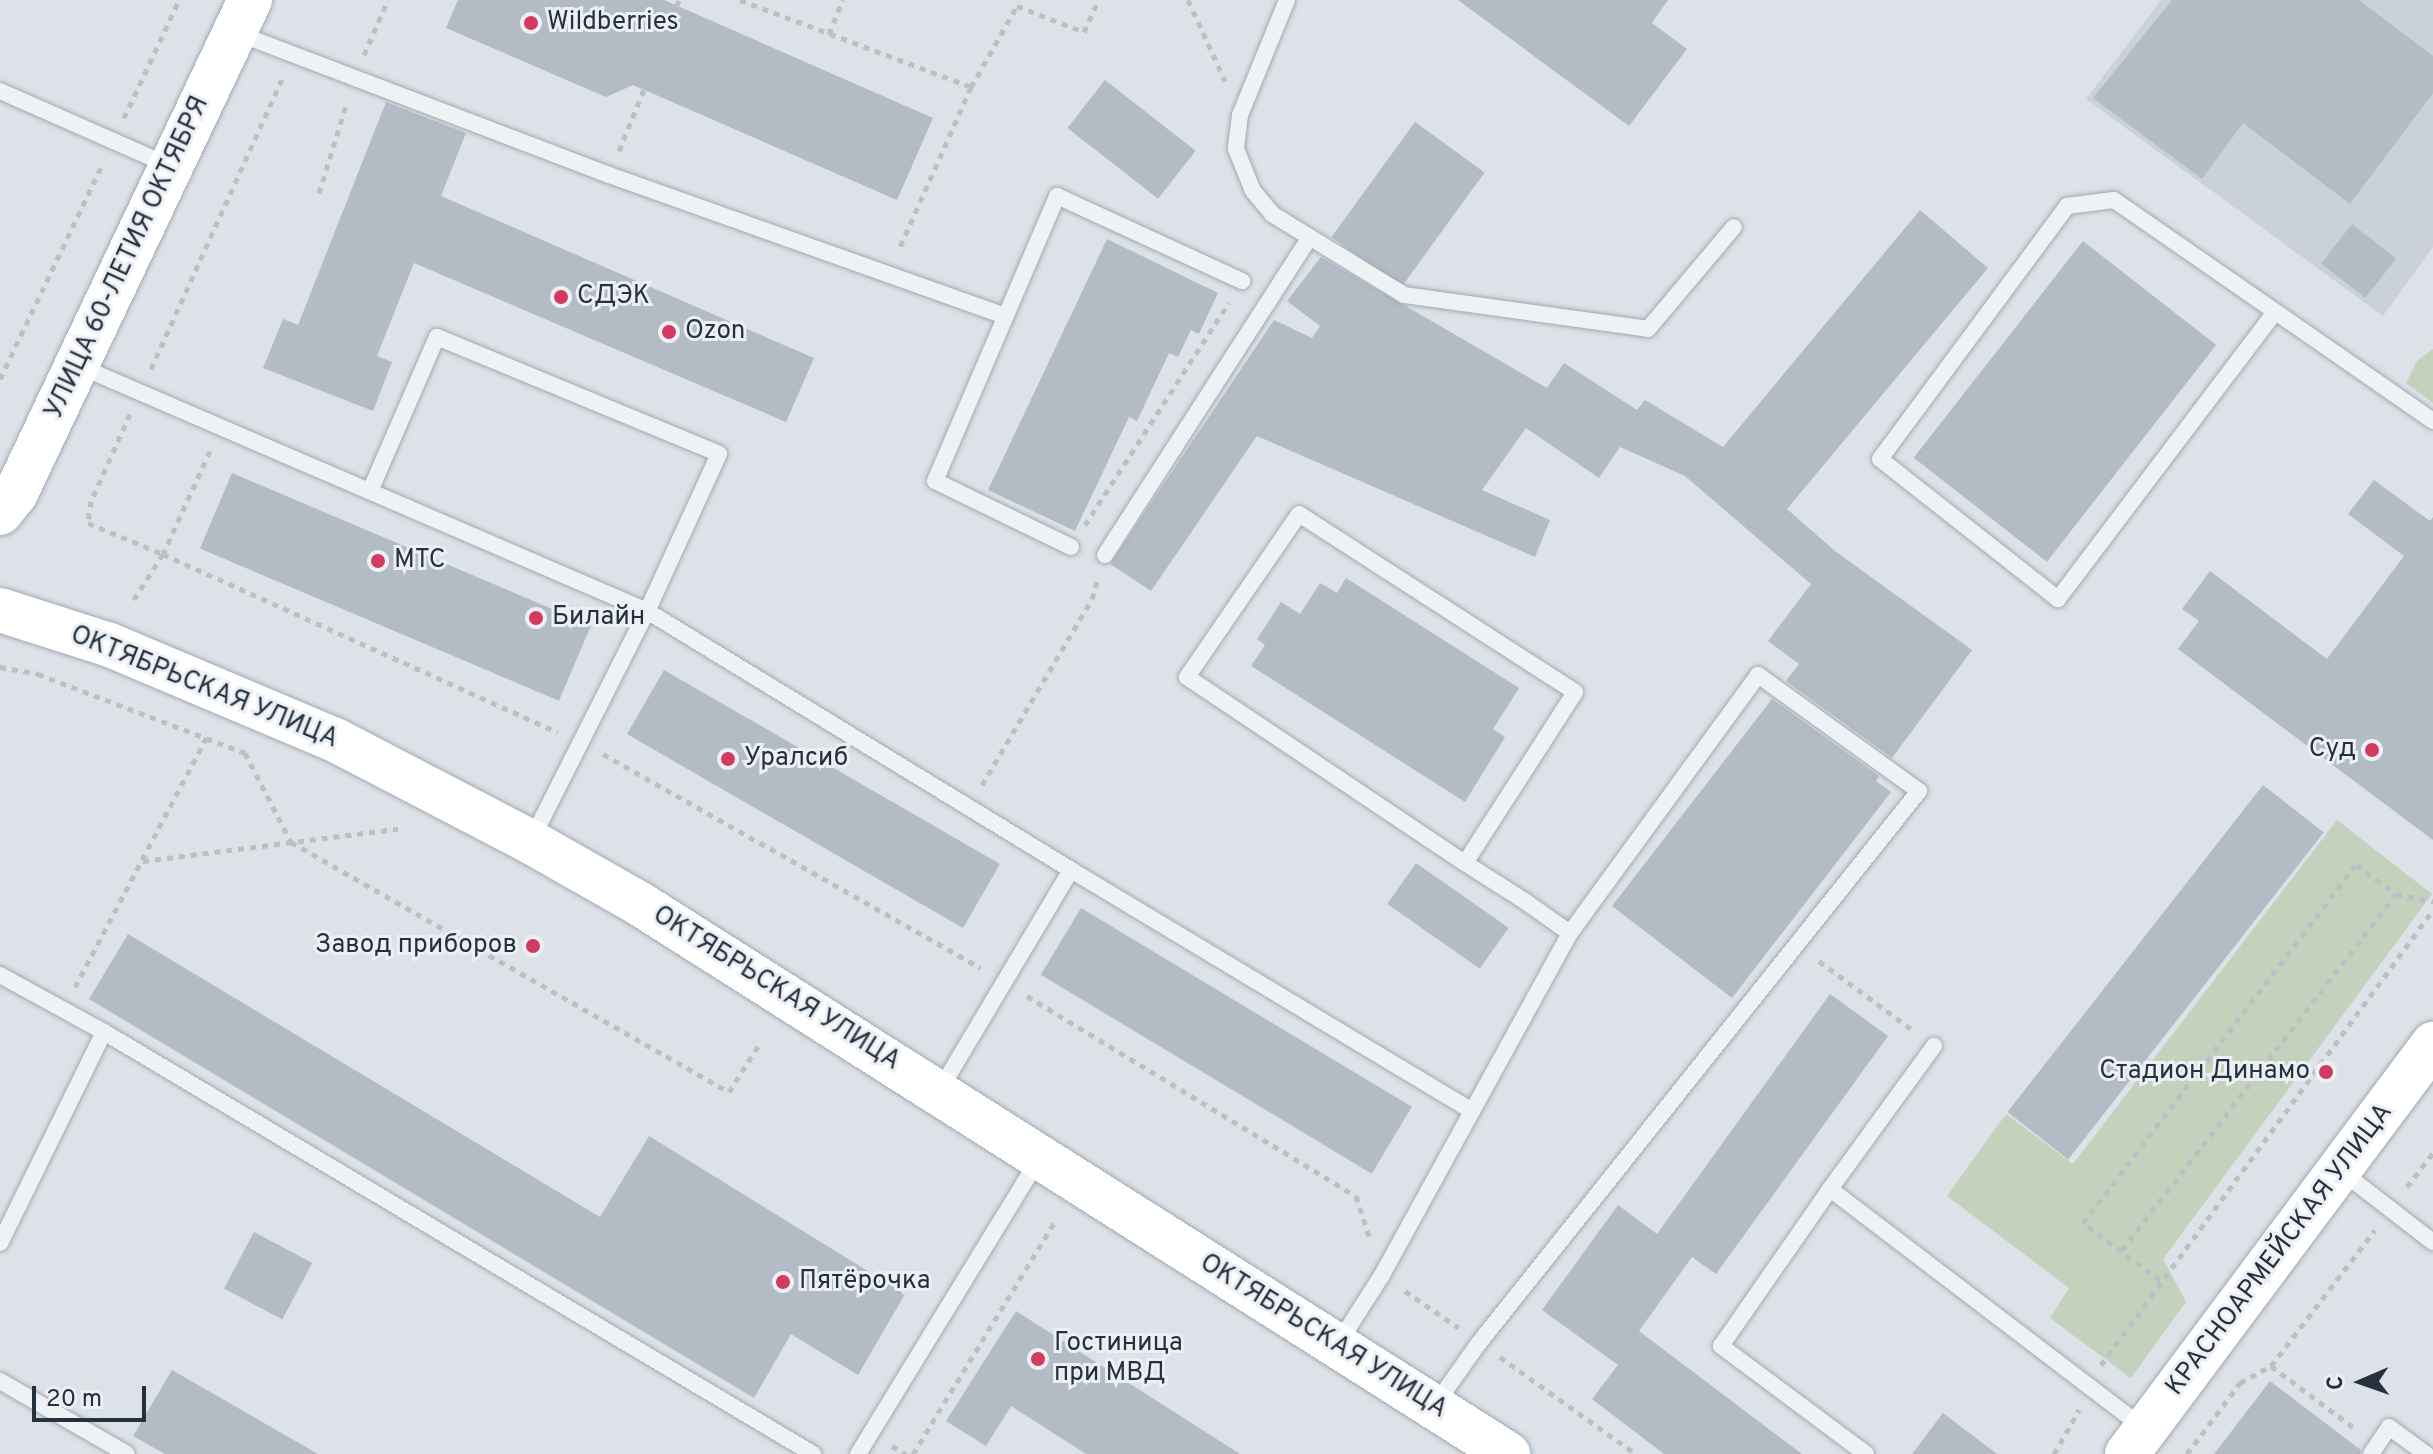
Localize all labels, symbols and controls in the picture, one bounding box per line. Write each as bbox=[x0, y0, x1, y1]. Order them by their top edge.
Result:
place label: Wildberries bbox=[547, 7, 679, 39]
marker: Wildberries bbox=[522, 14, 540, 32]
street label: УЛИЦА 60-ЛЕТИЯ ОКТЯБРЯ bbox=[39, 91, 217, 425]
place label: СДЭК bbox=[577, 281, 650, 313]
marker: СДЭК bbox=[552, 288, 570, 306]
place label: Ozon bbox=[685, 316, 745, 348]
marker: Ozon bbox=[660, 323, 678, 341]
place label: МТС bbox=[394, 545, 446, 577]
marker: МТС bbox=[369, 552, 387, 570]
place label: Билайн bbox=[552, 602, 645, 634]
marker: Билайн bbox=[527, 609, 545, 627]
street label: ОКТЯБРЬСКАЯ УЛИЦА bbox=[66, 620, 342, 756]
place label: Суд bbox=[2309, 734, 2356, 766]
marker: Суд bbox=[2363, 741, 2381, 759]
place label: Уралсиб bbox=[744, 743, 848, 775]
marker: Уралсиб bbox=[719, 750, 737, 768]
street label: ОКТЯБРЬСКАЯ УЛИЦА bbox=[647, 900, 905, 1078]
place label: Завод приборов bbox=[315, 930, 517, 962]
marker: Завод приборов bbox=[524, 937, 542, 955]
place label: Стадион Динамо bbox=[2099, 1056, 2310, 1088]
marker: Стадион Динамо bbox=[2317, 1063, 2335, 1081]
street label: КРАСНОАРМЕЙСКАЯ УЛИЦА bbox=[2160, 1098, 2400, 1402]
street label: ОКТЯБРЬСКАЯ УЛИЦА bbox=[1194, 1248, 1452, 1426]
place label: Пятёрочка bbox=[799, 1266, 931, 1298]
marker: Пятёрочка bbox=[774, 1273, 792, 1291]
place label: Гостиница при МВД bbox=[1054, 1328, 1183, 1390]
north arrow bbox=[2321, 1342, 2401, 1422]
marker: Гостиница при МВД bbox=[1029, 1350, 1047, 1368]
scale bar bbox=[36, 1370, 150, 1420]
text: 20 m bbox=[46, 1385, 102, 1415]

